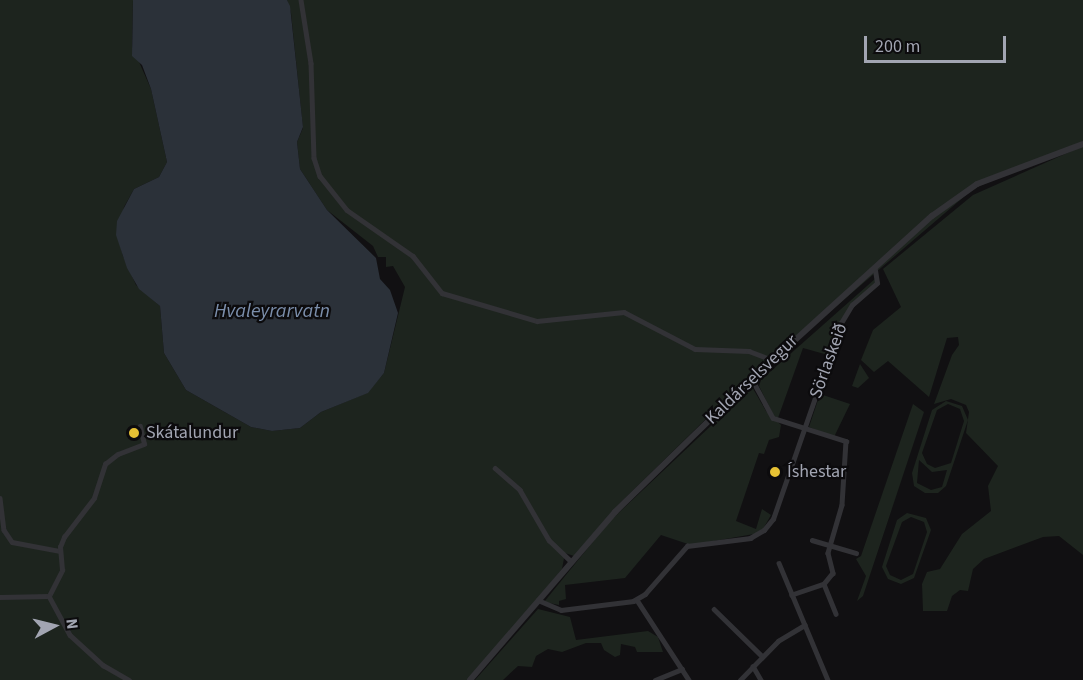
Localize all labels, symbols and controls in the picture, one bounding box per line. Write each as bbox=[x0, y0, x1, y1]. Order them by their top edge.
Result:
scale bar bbox=[867, 24, 1010, 62]
text: 200 m bbox=[875, 34, 920, 59]
water label: Hvaleyrarvatn bbox=[214, 299, 330, 323]
street label: Sörlaskeið bbox=[805, 320, 853, 402]
street label: Kaldárselsvegur bbox=[701, 331, 803, 429]
place label: Skátalundur bbox=[146, 422, 238, 444]
marker: Skátalundur bbox=[127, 426, 141, 440]
place label: Íshestar bbox=[787, 461, 846, 483]
marker: Íshestar bbox=[768, 465, 782, 479]
north arrow bbox=[24, 596, 84, 656]
text: N bbox=[60, 617, 83, 630]

